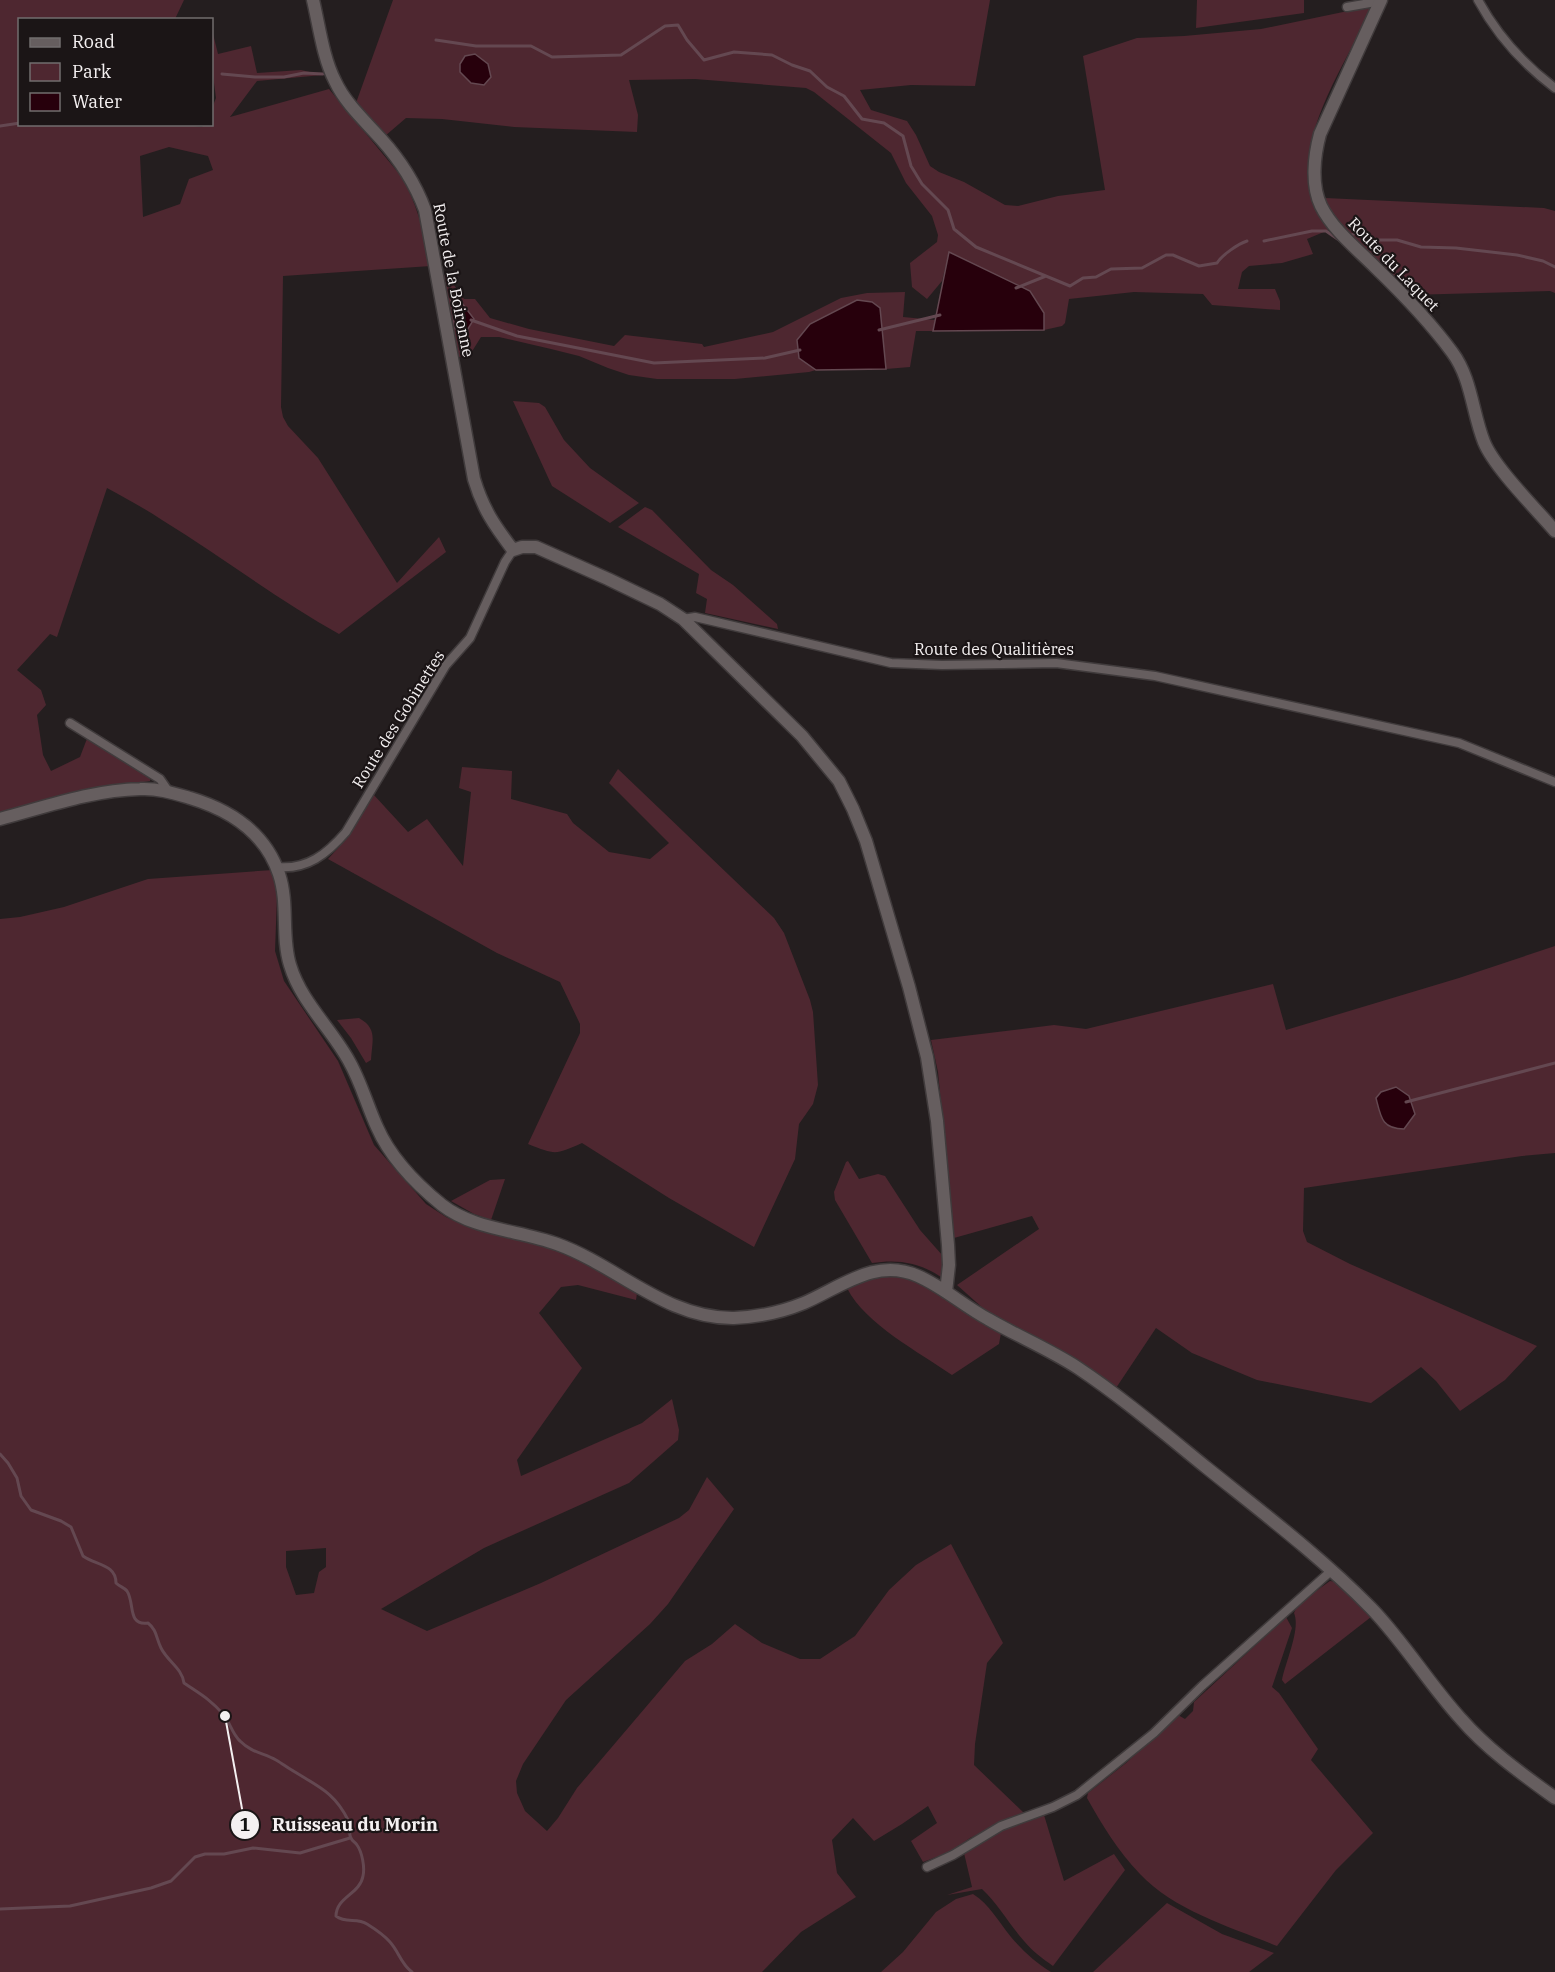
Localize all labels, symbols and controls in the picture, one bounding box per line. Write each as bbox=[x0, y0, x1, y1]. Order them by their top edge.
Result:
legend bbox=[18, 18, 213, 126]
text: Road bbox=[72, 30, 115, 53]
text: Park bbox=[72, 60, 112, 83]
text: Water bbox=[72, 90, 122, 113]
street label: Route de la Boironne bbox=[429, 201, 479, 359]
street label: Route du Laquet bbox=[1344, 213, 1444, 315]
street label: Route des Qualitières bbox=[914, 639, 1074, 659]
street label: Route des Gobinettes bbox=[347, 646, 449, 792]
callout: Ruisseau du Morin bbox=[230, 1807, 450, 1843]
text: 1 bbox=[240, 1813, 251, 1836]
text: Ruisseau du Morin bbox=[272, 1813, 438, 1836]

